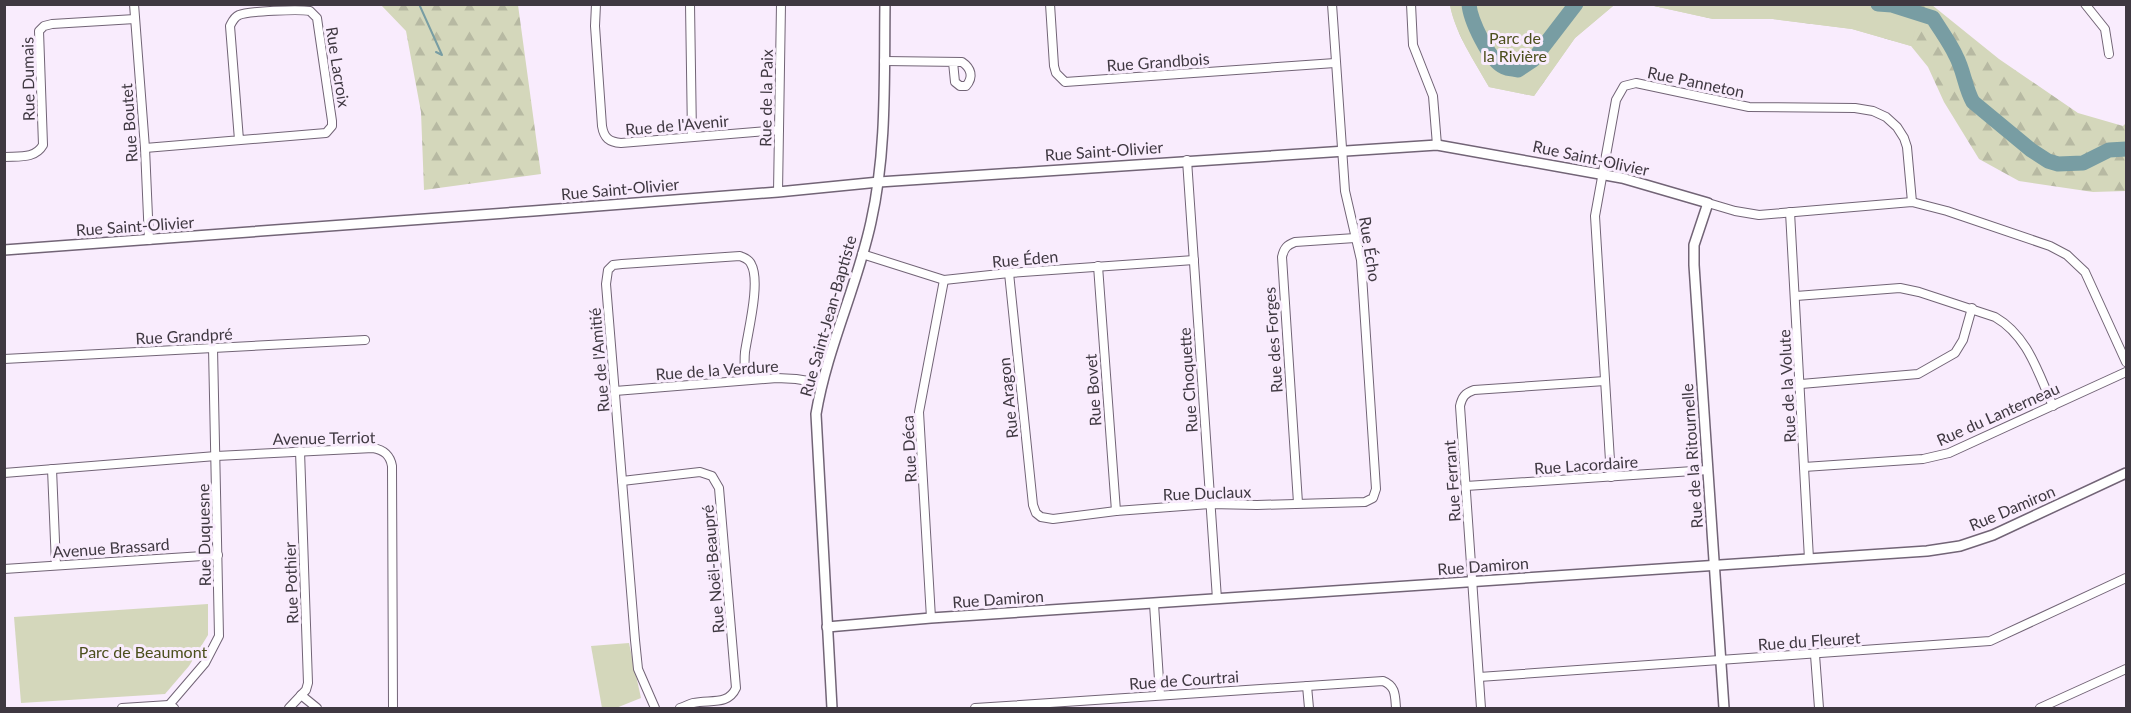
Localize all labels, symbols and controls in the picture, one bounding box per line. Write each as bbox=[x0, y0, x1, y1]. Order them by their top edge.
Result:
street label: Rue Lacroix bbox=[323, 25, 354, 109]
park label: Parc de la Rivière bbox=[1483, 28, 1547, 65]
street label: Rue Dumais bbox=[17, 37, 38, 121]
street label: Rue Grandbois bbox=[1106, 48, 1210, 75]
street label: Rue de la Paix bbox=[755, 49, 776, 147]
street label: Rue Panneton bbox=[1646, 62, 1746, 101]
street label: Rue Boutet bbox=[116, 83, 141, 163]
street label: Rue de l'Avenir bbox=[624, 110, 730, 139]
street label: Rue Saint-Olivier bbox=[1531, 136, 1651, 179]
street label: Rue Saint-Olivier bbox=[1044, 137, 1164, 164]
street label: Rue Saint-Olivier bbox=[560, 174, 680, 203]
street label: Rue Saint-Olivier bbox=[75, 212, 195, 239]
street label: Rue Écho bbox=[1356, 215, 1385, 283]
street label: Rue Saint-Jean-Baptiste bbox=[795, 233, 860, 399]
street label: Rue Éden bbox=[991, 246, 1059, 271]
street label: Rue des Forges bbox=[1259, 286, 1286, 394]
street label: Rue de l'Amitié bbox=[584, 307, 613, 413]
street label: Rue Grandpré bbox=[135, 323, 233, 348]
street label: Rue Choquette bbox=[1174, 327, 1201, 433]
street label: Rue de la Volute bbox=[1774, 329, 1799, 443]
street label: Rue Bovet bbox=[1080, 353, 1105, 427]
street label: Rue de la Verdure bbox=[655, 356, 779, 383]
street label: Rue Aragon bbox=[994, 357, 1021, 439]
street label: Rue du Lanterneau bbox=[1933, 378, 2062, 449]
street label: Rue de la Ritournelle bbox=[1677, 383, 1706, 529]
street label: Rue Déca bbox=[897, 415, 920, 483]
street label: Avenue Terriot bbox=[272, 427, 376, 448]
street label: Rue Ferrant bbox=[1439, 439, 1464, 523]
street label: Rue Lacordaire bbox=[1533, 451, 1639, 478]
street label: Rue Duclaux bbox=[1162, 481, 1252, 504]
street label: Rue Damiron bbox=[1966, 481, 2058, 534]
street label: Rue Duquesne bbox=[193, 483, 214, 587]
street label: Rue Noël-Beaupré bbox=[697, 504, 728, 634]
street label: Avenue Brassard bbox=[52, 534, 170, 561]
street label: Rue Pothier bbox=[280, 542, 301, 624]
street label: Rue Damiron bbox=[1437, 553, 1529, 578]
street label: Rue Damiron bbox=[952, 586, 1044, 611]
street label: Rue du Fleuret bbox=[1757, 627, 1861, 654]
park label: Parc de Beaumont bbox=[79, 642, 207, 661]
street label: Rue de Courtrai bbox=[1128, 666, 1240, 693]

